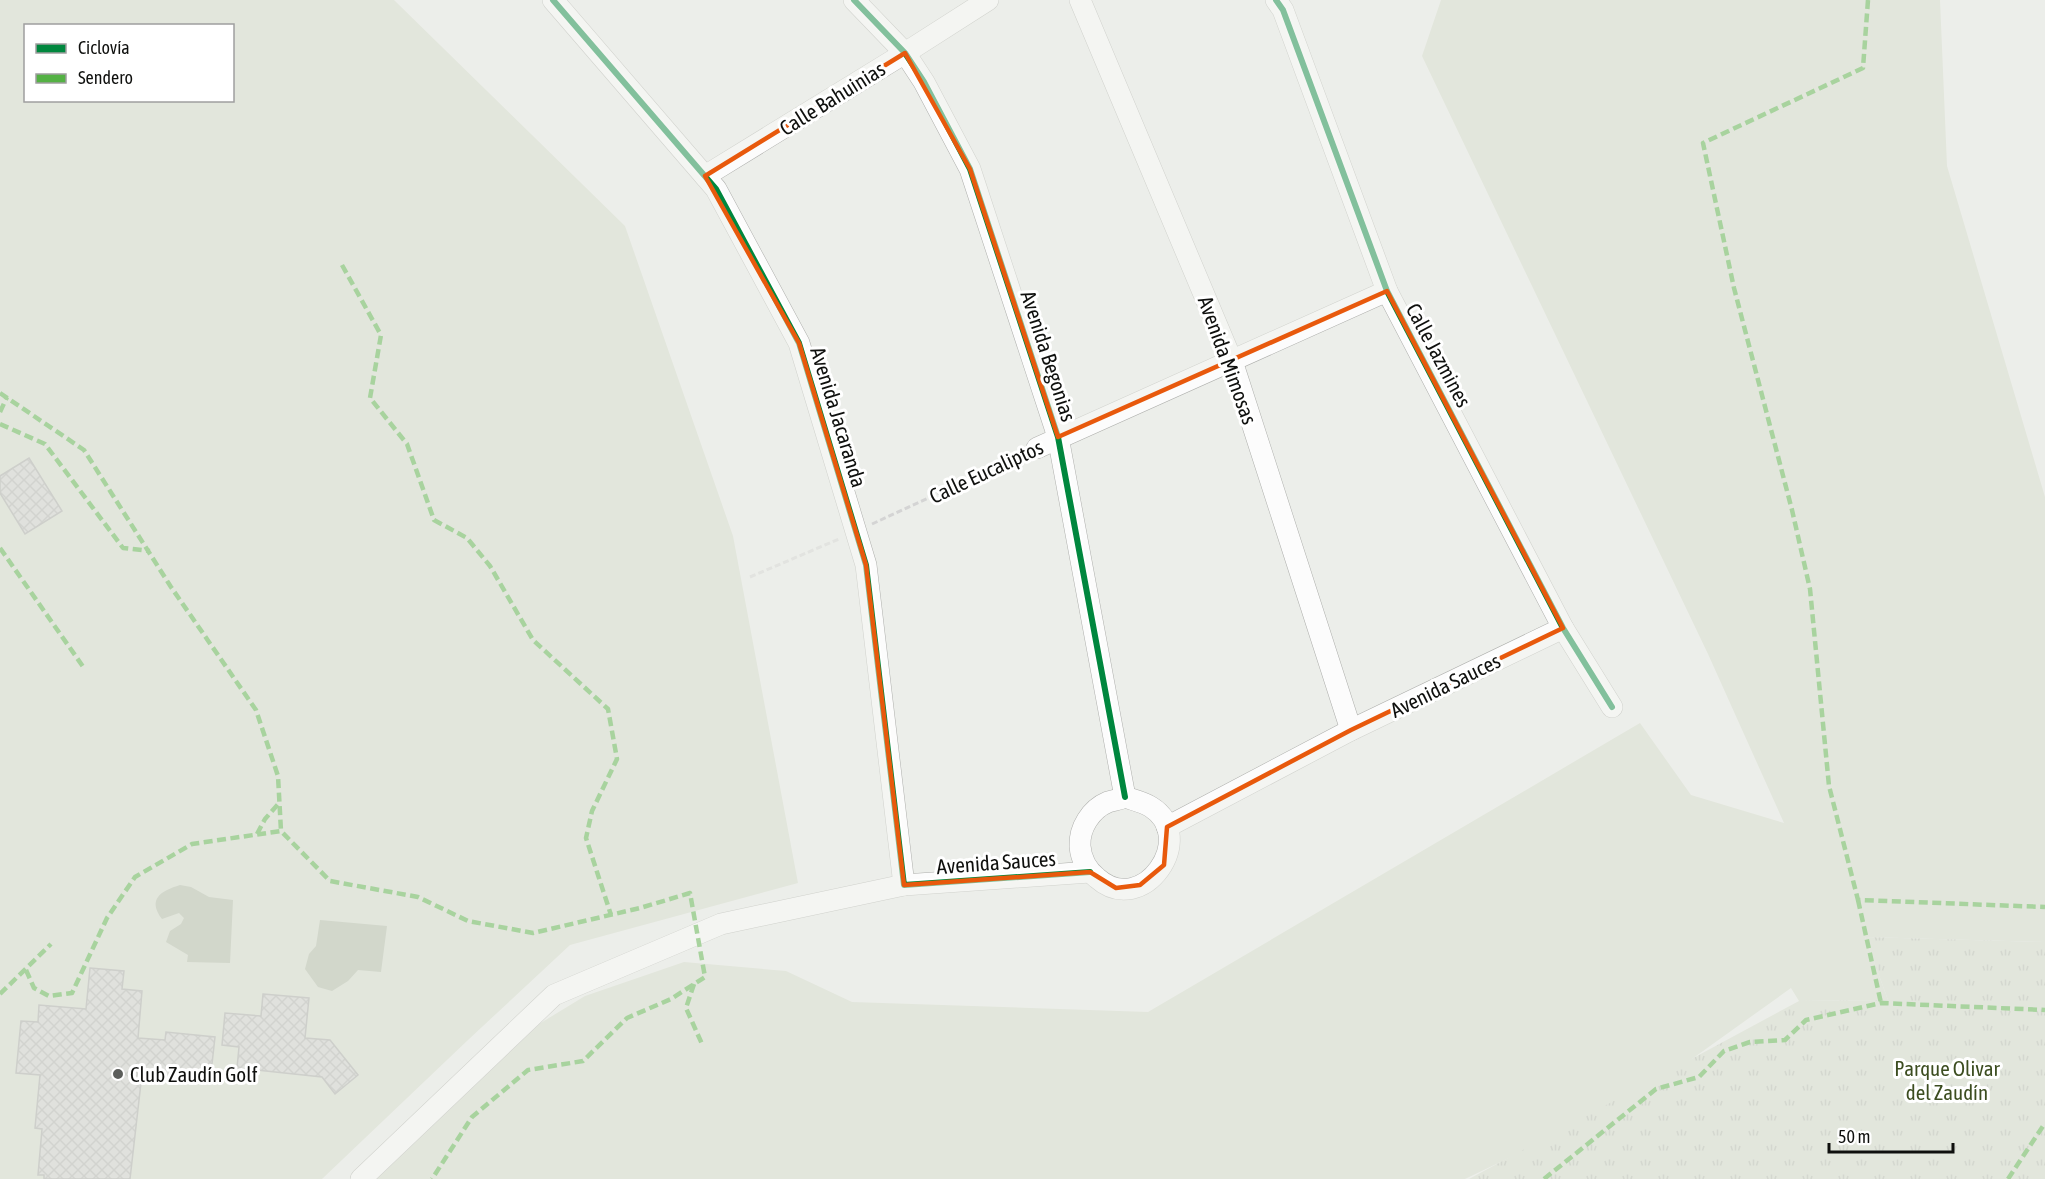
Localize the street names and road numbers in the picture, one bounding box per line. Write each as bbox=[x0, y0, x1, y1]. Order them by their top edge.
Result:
street label: Calle Bahuinias bbox=[775, 56, 889, 140]
street label: Avenida Begonias bbox=[1017, 288, 1081, 424]
street label: Avenida Mimosas bbox=[1194, 293, 1262, 427]
street label: Calle Jazmines bbox=[1402, 299, 1476, 411]
street label: Avenida Jacaranda bbox=[806, 344, 872, 490]
street label: Calle Eucaliptos bbox=[925, 434, 1047, 508]
street label: Avenida Sauces bbox=[1386, 648, 1504, 722]
street label: Avenida Sauces bbox=[936, 846, 1056, 878]

